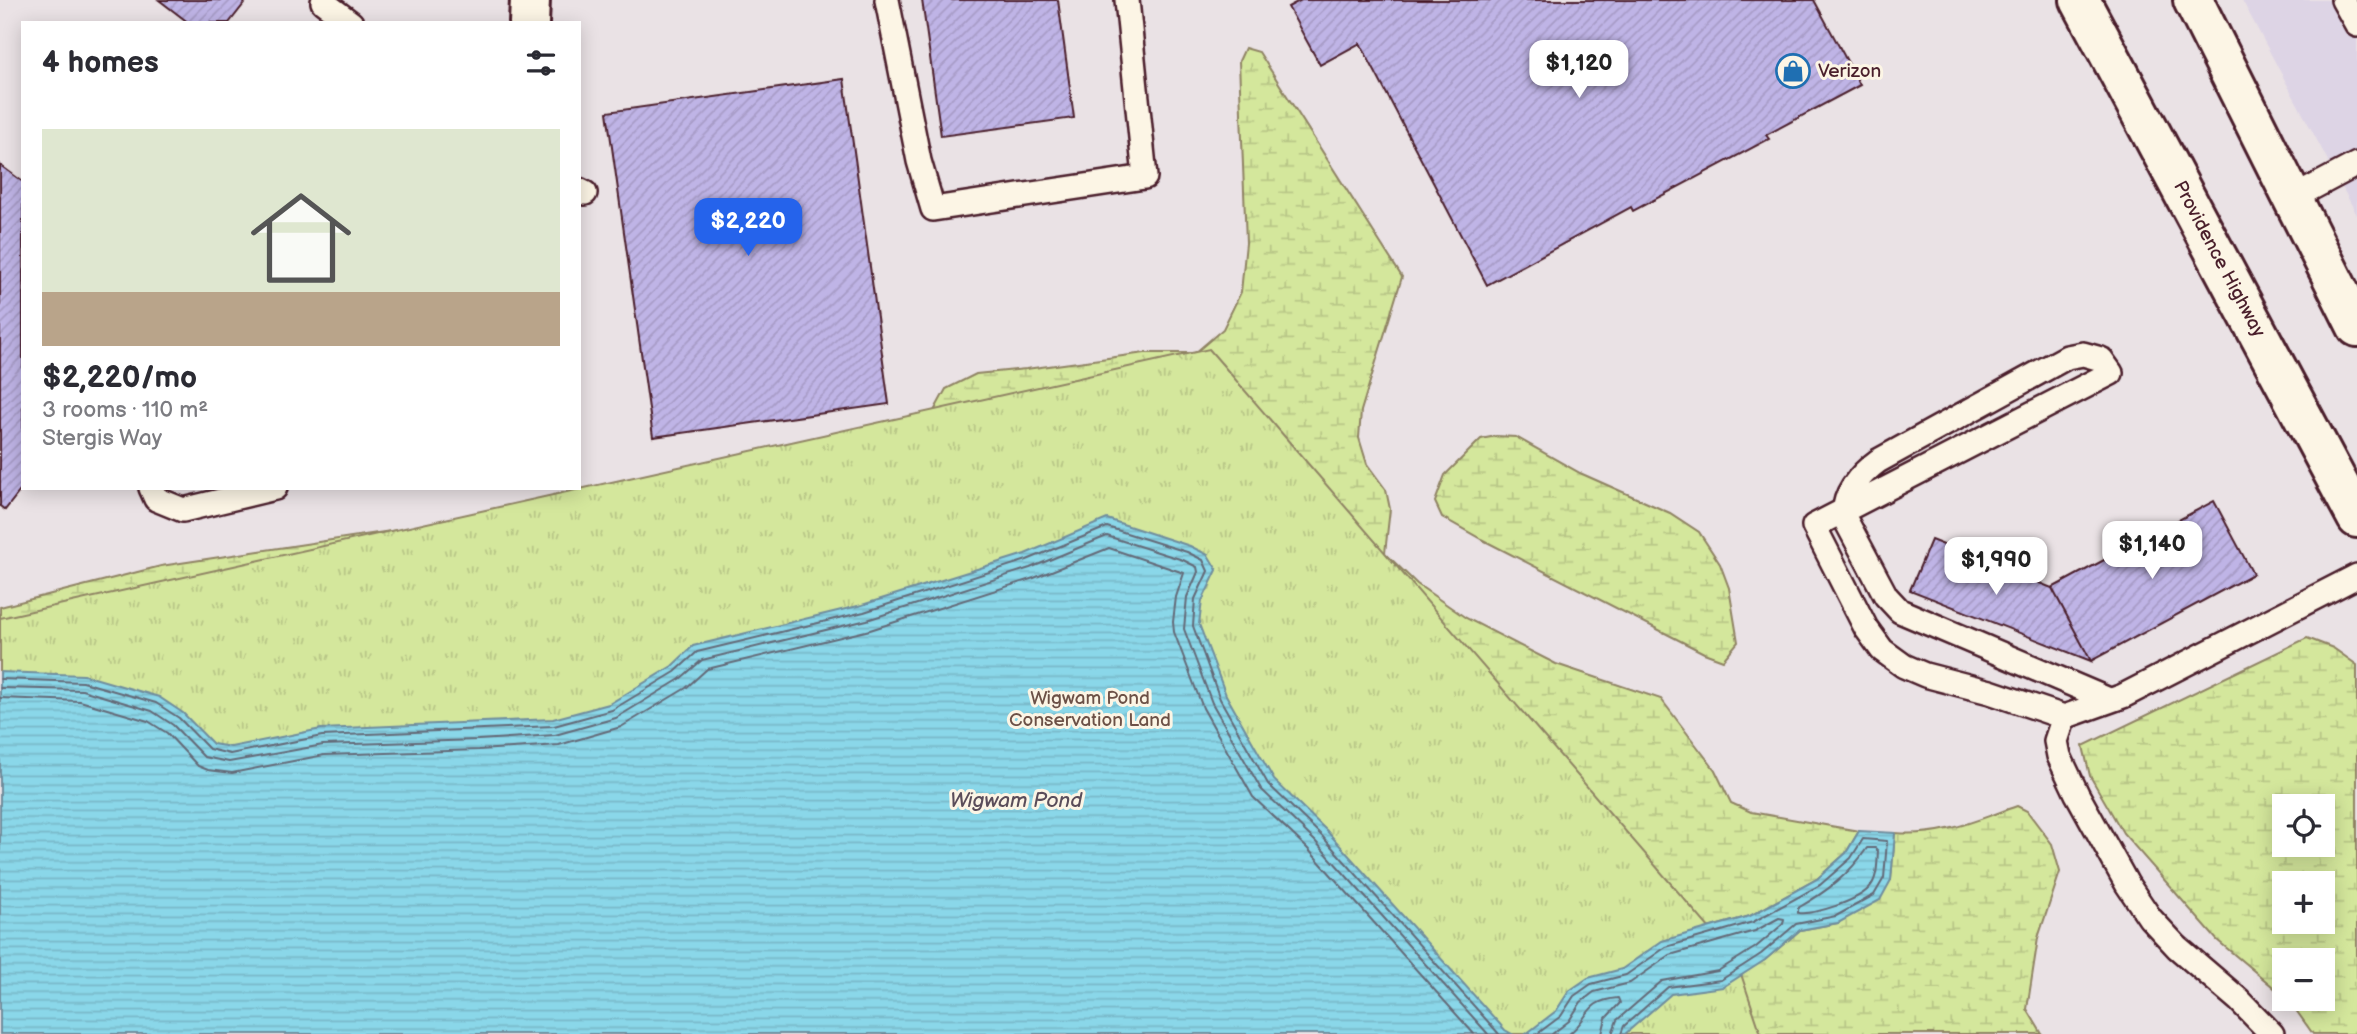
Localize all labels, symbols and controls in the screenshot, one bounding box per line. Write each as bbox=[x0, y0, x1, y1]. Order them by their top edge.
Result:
pin: $1,120 bbox=[1522, 41, 1636, 100]
icon: filters bbox=[522, 44, 560, 82]
text: 4 homes bbox=[42, 45, 159, 81]
text: $1,120 bbox=[1545, 49, 1613, 77]
shop icon: Verizon bbox=[1774, 52, 1812, 90]
place label: Verizon bbox=[1818, 60, 1881, 83]
icon: home bbox=[238, 175, 364, 301]
street label: Providence Highway bbox=[2168, 177, 2270, 341]
pin: $2,220 bbox=[691, 198, 805, 258]
text: $2,220 bbox=[710, 207, 786, 235]
text: $2,220/mo bbox=[42, 360, 197, 396]
text: 3 rooms · 110 m² bbox=[42, 396, 208, 424]
text: Stergis Way bbox=[42, 424, 162, 452]
pin: $1,140 bbox=[2095, 522, 2209, 581]
text: $1,140 bbox=[2118, 530, 2186, 558]
pin: $1,990 bbox=[1939, 538, 2053, 597]
text: $1,990 bbox=[1960, 546, 2032, 574]
park label: Wigwam Pond Conservation Land bbox=[1009, 687, 1171, 732]
water label: Wigwam Pond bbox=[950, 788, 1083, 813]
map controls bbox=[2272, 794, 2335, 1011]
button: locate bbox=[2272, 794, 2335, 857]
button: + bbox=[2272, 871, 2335, 934]
button: − bbox=[2272, 948, 2335, 1011]

